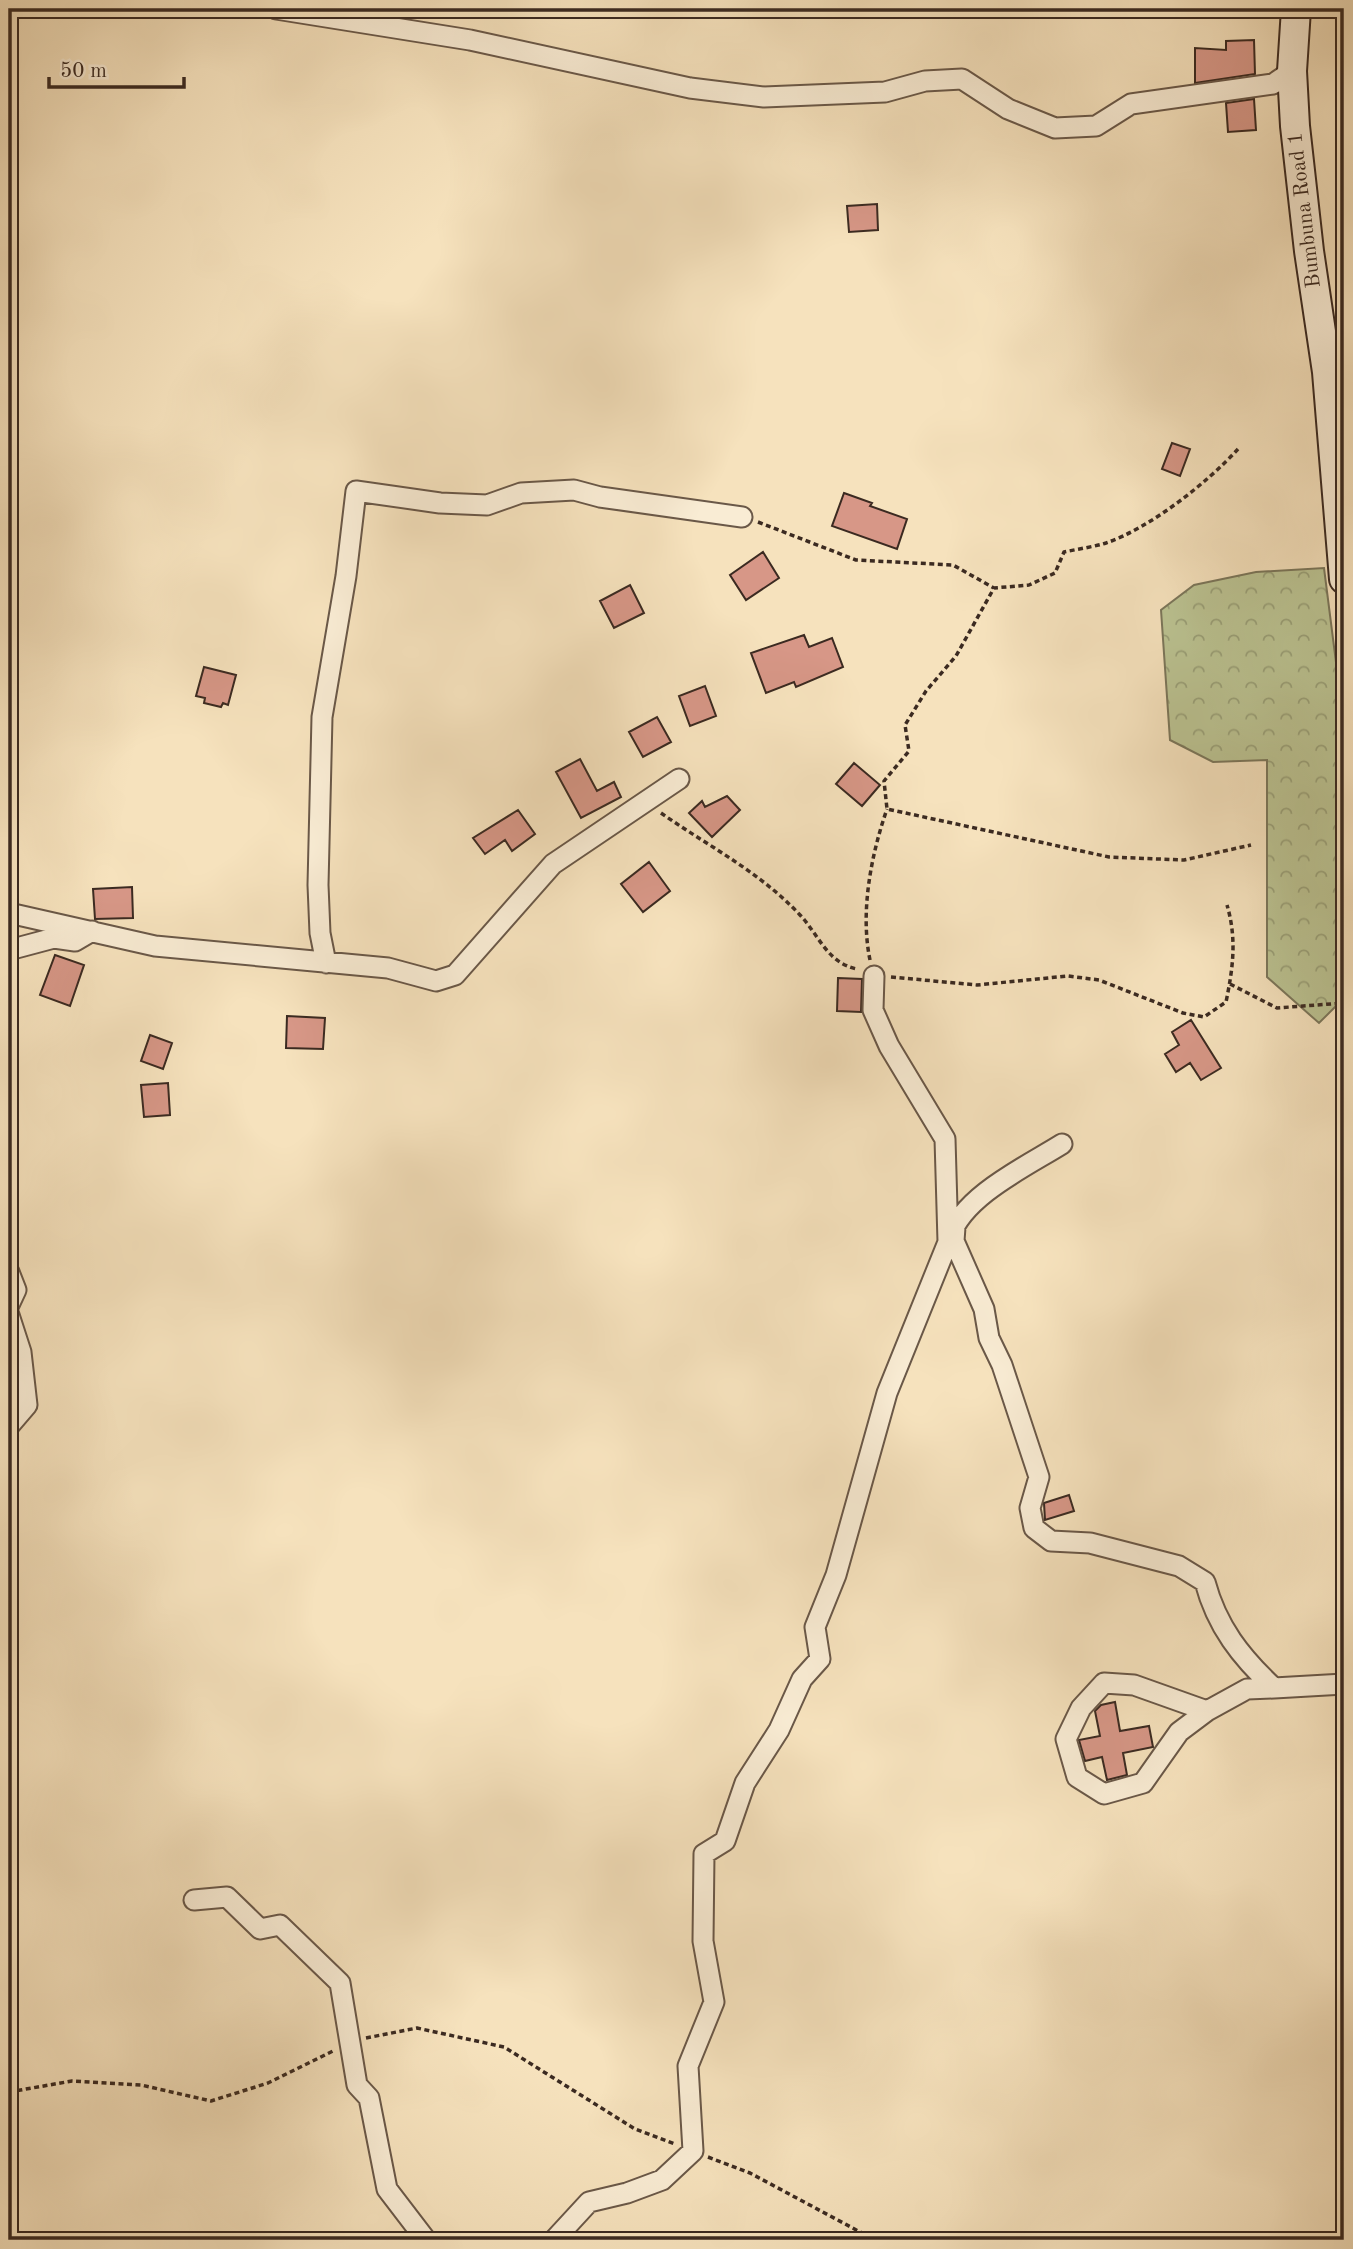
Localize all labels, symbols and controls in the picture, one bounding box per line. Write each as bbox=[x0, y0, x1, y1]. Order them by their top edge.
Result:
scale bar bbox=[49, 46, 184, 90]
text: 50 m bbox=[60, 61, 107, 82]
street label: Bumbuna Road 1 bbox=[1285, 131, 1325, 289]

